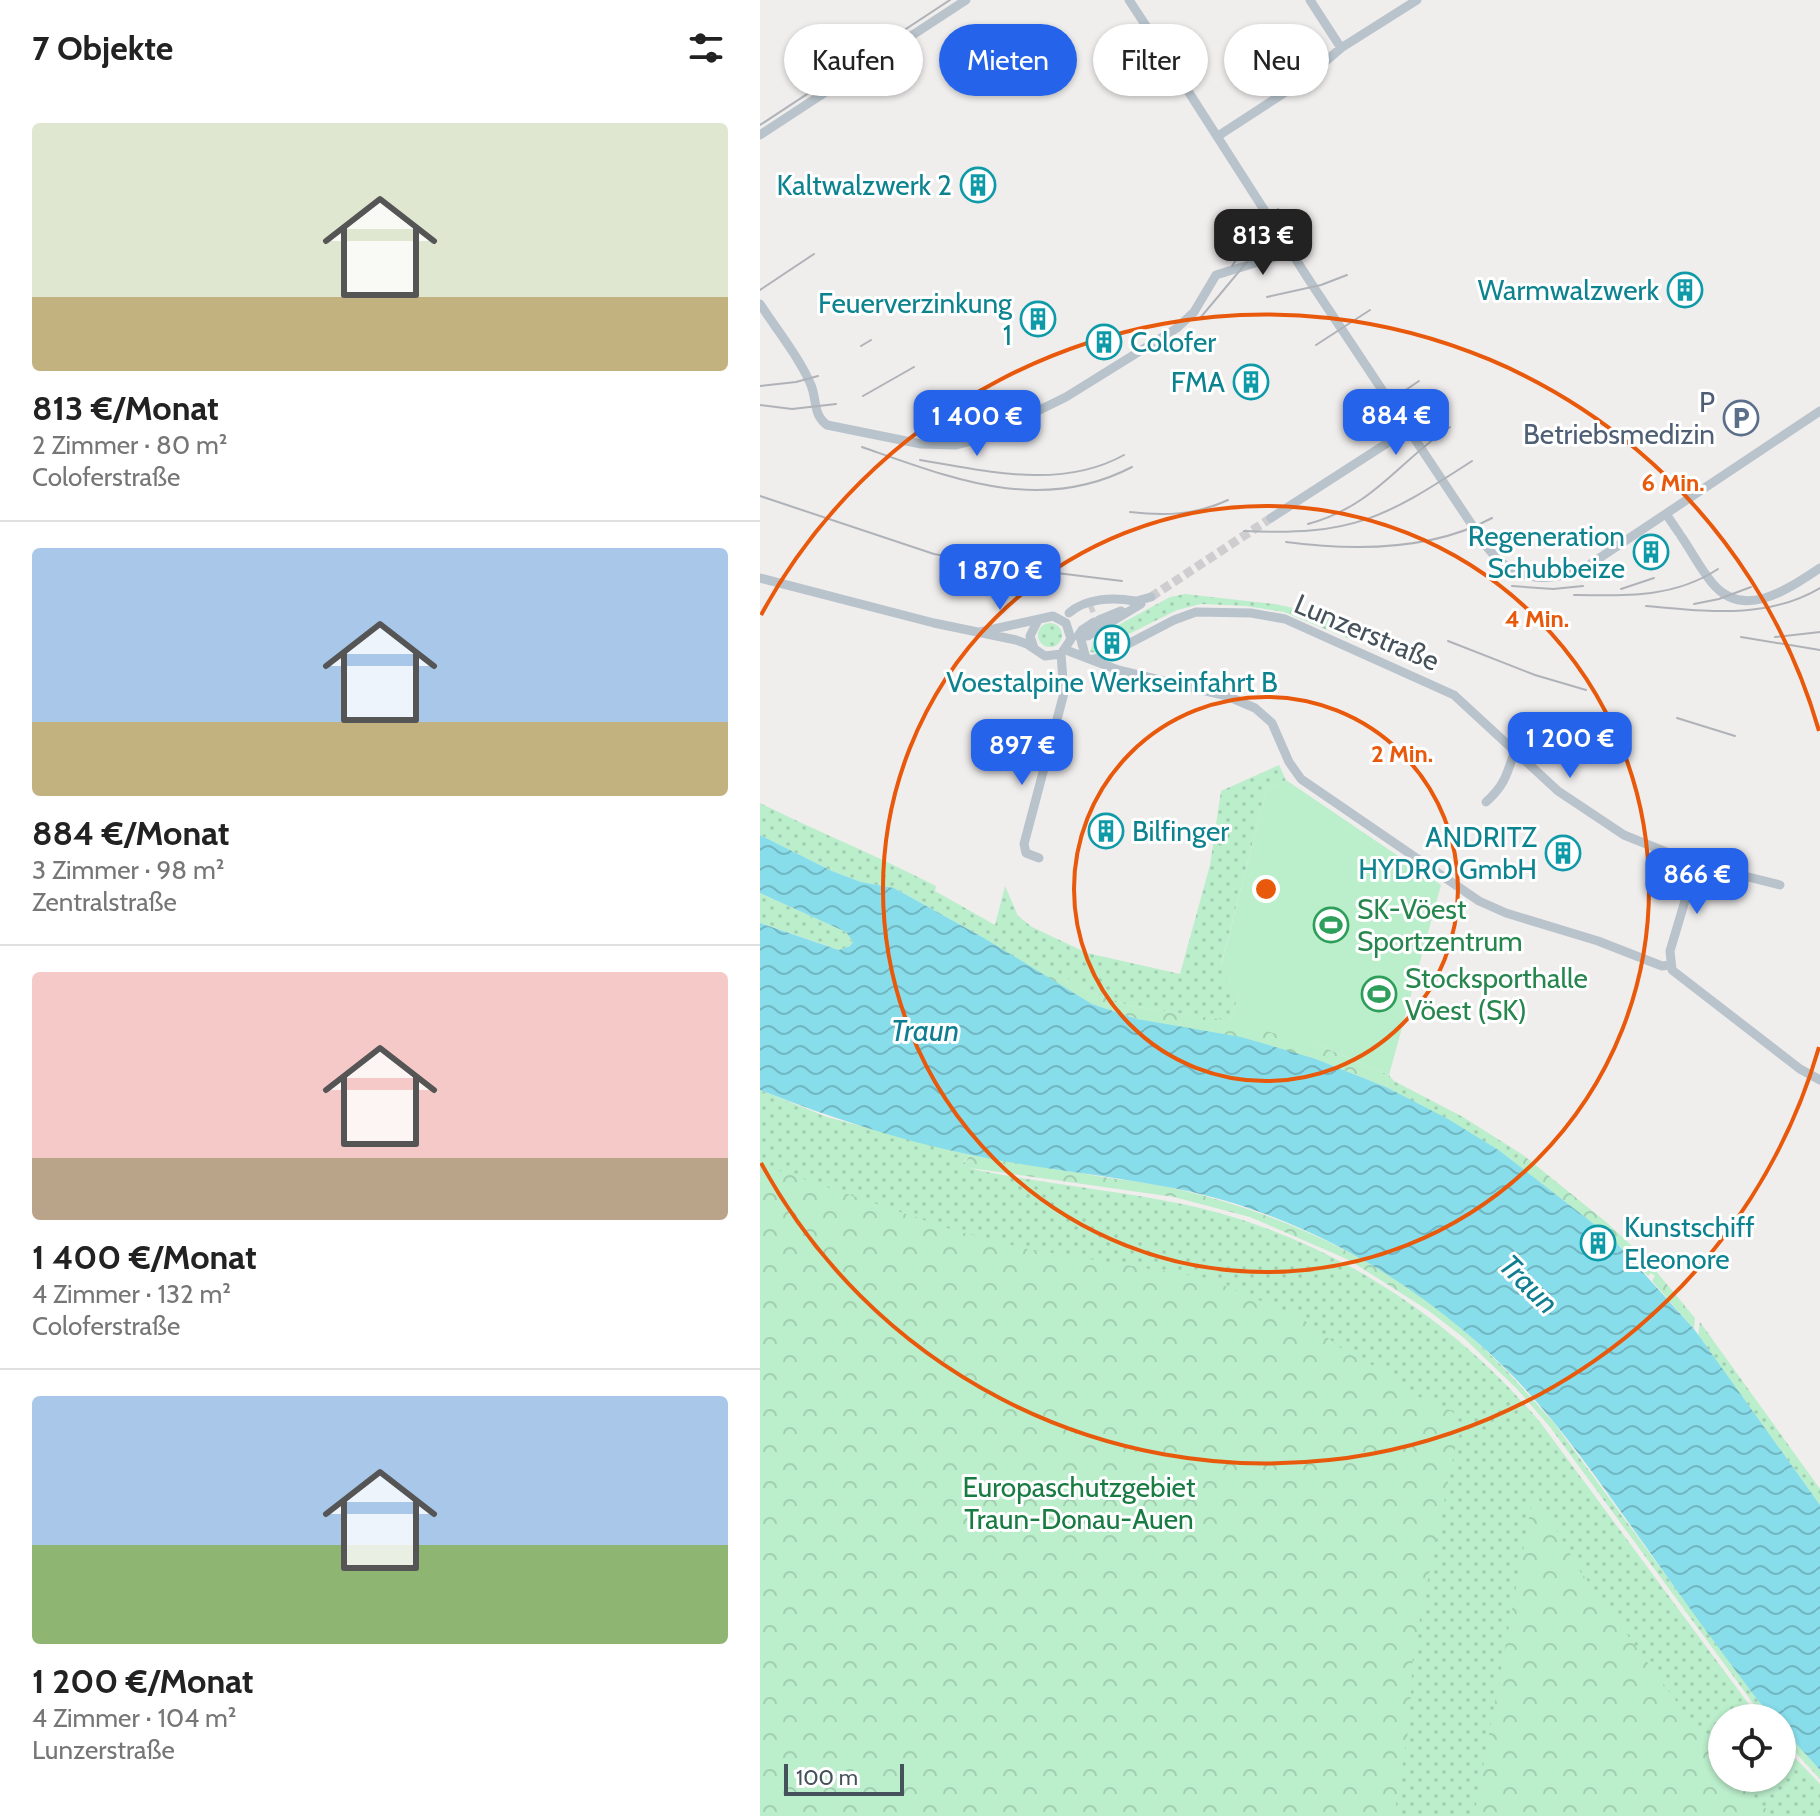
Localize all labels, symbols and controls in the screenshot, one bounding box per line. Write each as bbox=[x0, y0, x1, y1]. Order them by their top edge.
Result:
chip: Kaufen bbox=[784, 24, 923, 96]
chip: Mieten bbox=[939, 24, 1077, 96]
chip: Filter bbox=[1093, 24, 1208, 96]
chip: Neu bbox=[1224, 24, 1329, 96]
icon: filters bbox=[684, 26, 728, 70]
text: 7 Objekte bbox=[32, 27, 173, 69]
building icon: Kaltwalzwerk 2 bbox=[959, 166, 997, 204]
place label: Kaltwalzwerk 2 bbox=[777, 168, 952, 202]
icon: home bbox=[308, 175, 452, 319]
pin: 813 € bbox=[1207, 209, 1319, 277]
text: 813 € bbox=[1232, 219, 1294, 251]
building icon: Warmwalzwerk bbox=[1666, 271, 1704, 309]
place label: Warmwalzwerk bbox=[1478, 273, 1659, 307]
place label: Feuerverzinkung 1 bbox=[818, 286, 1013, 352]
building icon: Feuerverzinkung 1 bbox=[1019, 300, 1057, 338]
building icon: Colofer bbox=[1085, 323, 1123, 361]
place label: Colofer bbox=[1130, 325, 1216, 359]
building icon: FMA bbox=[1232, 363, 1270, 401]
place label: FMA bbox=[1171, 365, 1226, 399]
place label: P Betriebsmedizin bbox=[1523, 385, 1715, 451]
text: 813 €/Monat bbox=[32, 387, 219, 429]
pin: 884 € bbox=[1340, 389, 1452, 457]
pin: 1 400 € bbox=[903, 390, 1051, 458]
text: 884 € bbox=[1361, 399, 1431, 431]
parking icon: P Betriebsmedizin bbox=[1722, 399, 1760, 437]
text: 1 400 € bbox=[932, 400, 1022, 432]
text: 2 Zimmer · 80 m² bbox=[32, 429, 227, 461]
text: Coloferstraße bbox=[32, 461, 180, 493]
text: 6 Min. bbox=[1642, 468, 1704, 497]
place label: Regeneration Schubbeize bbox=[1468, 519, 1625, 585]
building icon: Regeneration Schubbeize bbox=[1632, 533, 1670, 571]
pin: 1 870 € bbox=[926, 544, 1074, 612]
text: 1 870 € bbox=[957, 554, 1043, 586]
street label: Lunzerstraße bbox=[1290, 586, 1444, 678]
icon: home bbox=[308, 600, 452, 744]
text: 4 Min. bbox=[1505, 604, 1569, 633]
building icon: Voestalpine Werkseinfahrt B bbox=[1093, 624, 1131, 662]
place label: Voestalpine Werkseinfahrt B bbox=[946, 665, 1278, 699]
pin: 1 200 € bbox=[1496, 712, 1644, 780]
pin: 897 € bbox=[966, 719, 1078, 787]
text: 1 200 € bbox=[1526, 722, 1614, 754]
text: 897 € bbox=[989, 729, 1055, 761]
text: 2 Min. bbox=[1371, 739, 1433, 768]
text: 884 €/Monat bbox=[32, 812, 230, 854]
building icon: Bilfinger bbox=[1087, 812, 1125, 850]
place label: Bilfinger bbox=[1132, 814, 1229, 848]
place label: ANDRITZ HYDRO GmbH bbox=[1358, 820, 1538, 886]
building icon: ANDRITZ HYDRO GmbH bbox=[1544, 834, 1582, 872]
pin: 866 € bbox=[1641, 848, 1753, 916]
text: 3 Zimmer · 98 m² bbox=[32, 854, 224, 886]
text: 866 € bbox=[1663, 858, 1731, 890]
centre of rings bbox=[1252, 875, 1280, 903]
text: Zentralstraße bbox=[32, 886, 177, 918]
place label: SK-Vöest Sportzentrum bbox=[1357, 892, 1523, 958]
sports icon: SK-Vöest Sportzentrum bbox=[1312, 906, 1350, 944]
place label: Stocksporthalle Vöest (SK) bbox=[1405, 961, 1588, 1027]
sports icon: Stocksporthalle Vöest (SK) bbox=[1360, 975, 1398, 1013]
water label: Traun bbox=[891, 1012, 959, 1049]
icon: home bbox=[308, 1024, 452, 1168]
place label: Kunstschiff Eleonore bbox=[1624, 1210, 1754, 1276]
building icon: Kunstschiff Eleonore bbox=[1579, 1224, 1617, 1262]
text: 1 400 €/Monat bbox=[32, 1236, 257, 1278]
water label: Traun bbox=[1492, 1247, 1566, 1321]
text: 4 Zimmer · 132 m² bbox=[32, 1278, 231, 1310]
text: Coloferstraße bbox=[32, 1310, 180, 1342]
icon: home bbox=[308, 1448, 452, 1592]
park label: Europaschutzgebiet Traun-Donau-Auen bbox=[963, 1470, 1195, 1536]
text: 1 200 €/Monat bbox=[32, 1660, 254, 1702]
text: 4 Zimmer · 104 m² bbox=[32, 1702, 236, 1734]
map controls bbox=[1708, 1704, 1796, 1792]
button: locate bbox=[1708, 1704, 1796, 1792]
text: Lunzerstraße bbox=[32, 1734, 175, 1766]
scale bar bbox=[784, 1760, 904, 1796]
text: 100 m bbox=[796, 1764, 858, 1791]

